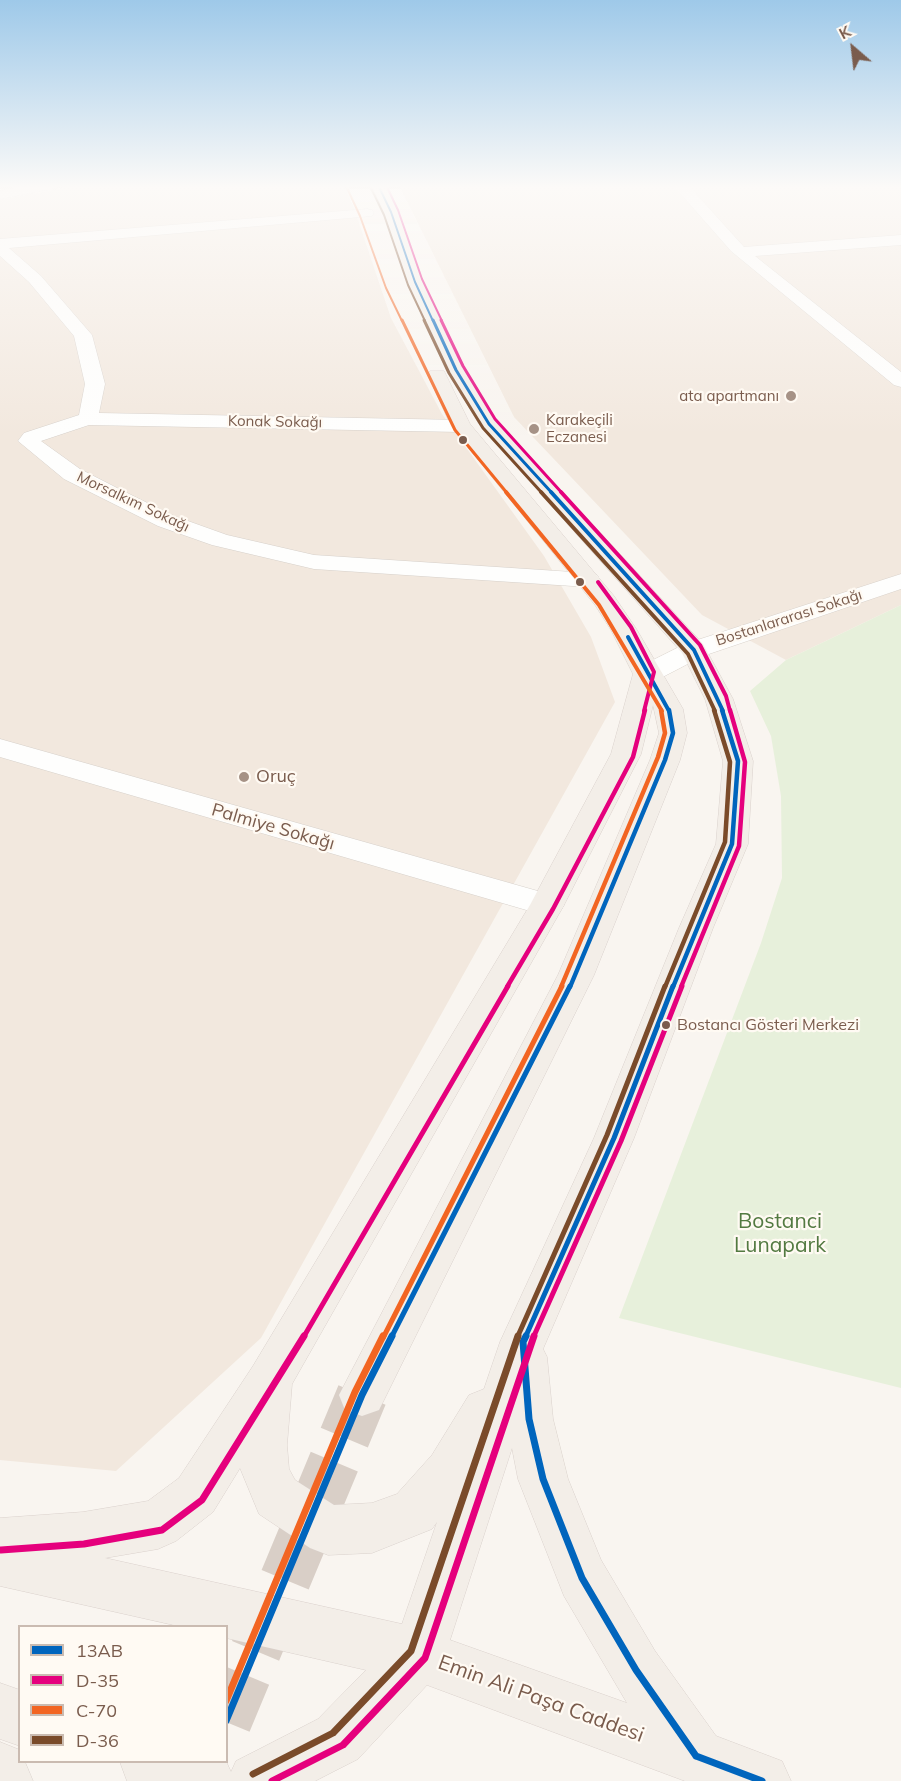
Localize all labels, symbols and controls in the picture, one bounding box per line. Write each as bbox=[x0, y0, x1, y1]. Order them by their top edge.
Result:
north arrow bbox=[823, 18, 883, 78]
text: K bbox=[835, 21, 854, 43]
place label: ata apartmanı bbox=[679, 387, 779, 405]
marker: ata apartmanı bbox=[784, 389, 798, 403]
place label: Karakeçili Eczanesi bbox=[546, 411, 613, 446]
street label: Konak Sokağı bbox=[228, 412, 322, 432]
marker: Karakeçili Eczanesi bbox=[527, 422, 541, 436]
unlabelled marker bbox=[457, 434, 469, 446]
street label: Morsalkım Sokağı bbox=[74, 468, 192, 536]
unlabelled marker bbox=[574, 576, 586, 588]
street label: Bostanlararası Sokağı bbox=[714, 586, 864, 650]
place label: Oruç bbox=[256, 766, 296, 788]
marker: Oruç bbox=[237, 770, 251, 784]
street label: Palmiye Sokağı bbox=[209, 799, 337, 855]
place label: Bostancı Gösteri Merkezi bbox=[677, 1015, 859, 1035]
marker: Bostancı Gösteri Merkezi bbox=[660, 1019, 672, 1031]
park label: Bostanci Lunapark bbox=[734, 1209, 826, 1259]
legend bbox=[18, 1625, 228, 1763]
text: 13AB bbox=[76, 1639, 123, 1662]
street label: Emin Ali Paşa Caddesi bbox=[435, 1650, 647, 1748]
text: D-35 bbox=[76, 1669, 119, 1692]
text: C-70 bbox=[76, 1699, 117, 1722]
text: D-36 bbox=[76, 1729, 119, 1752]

